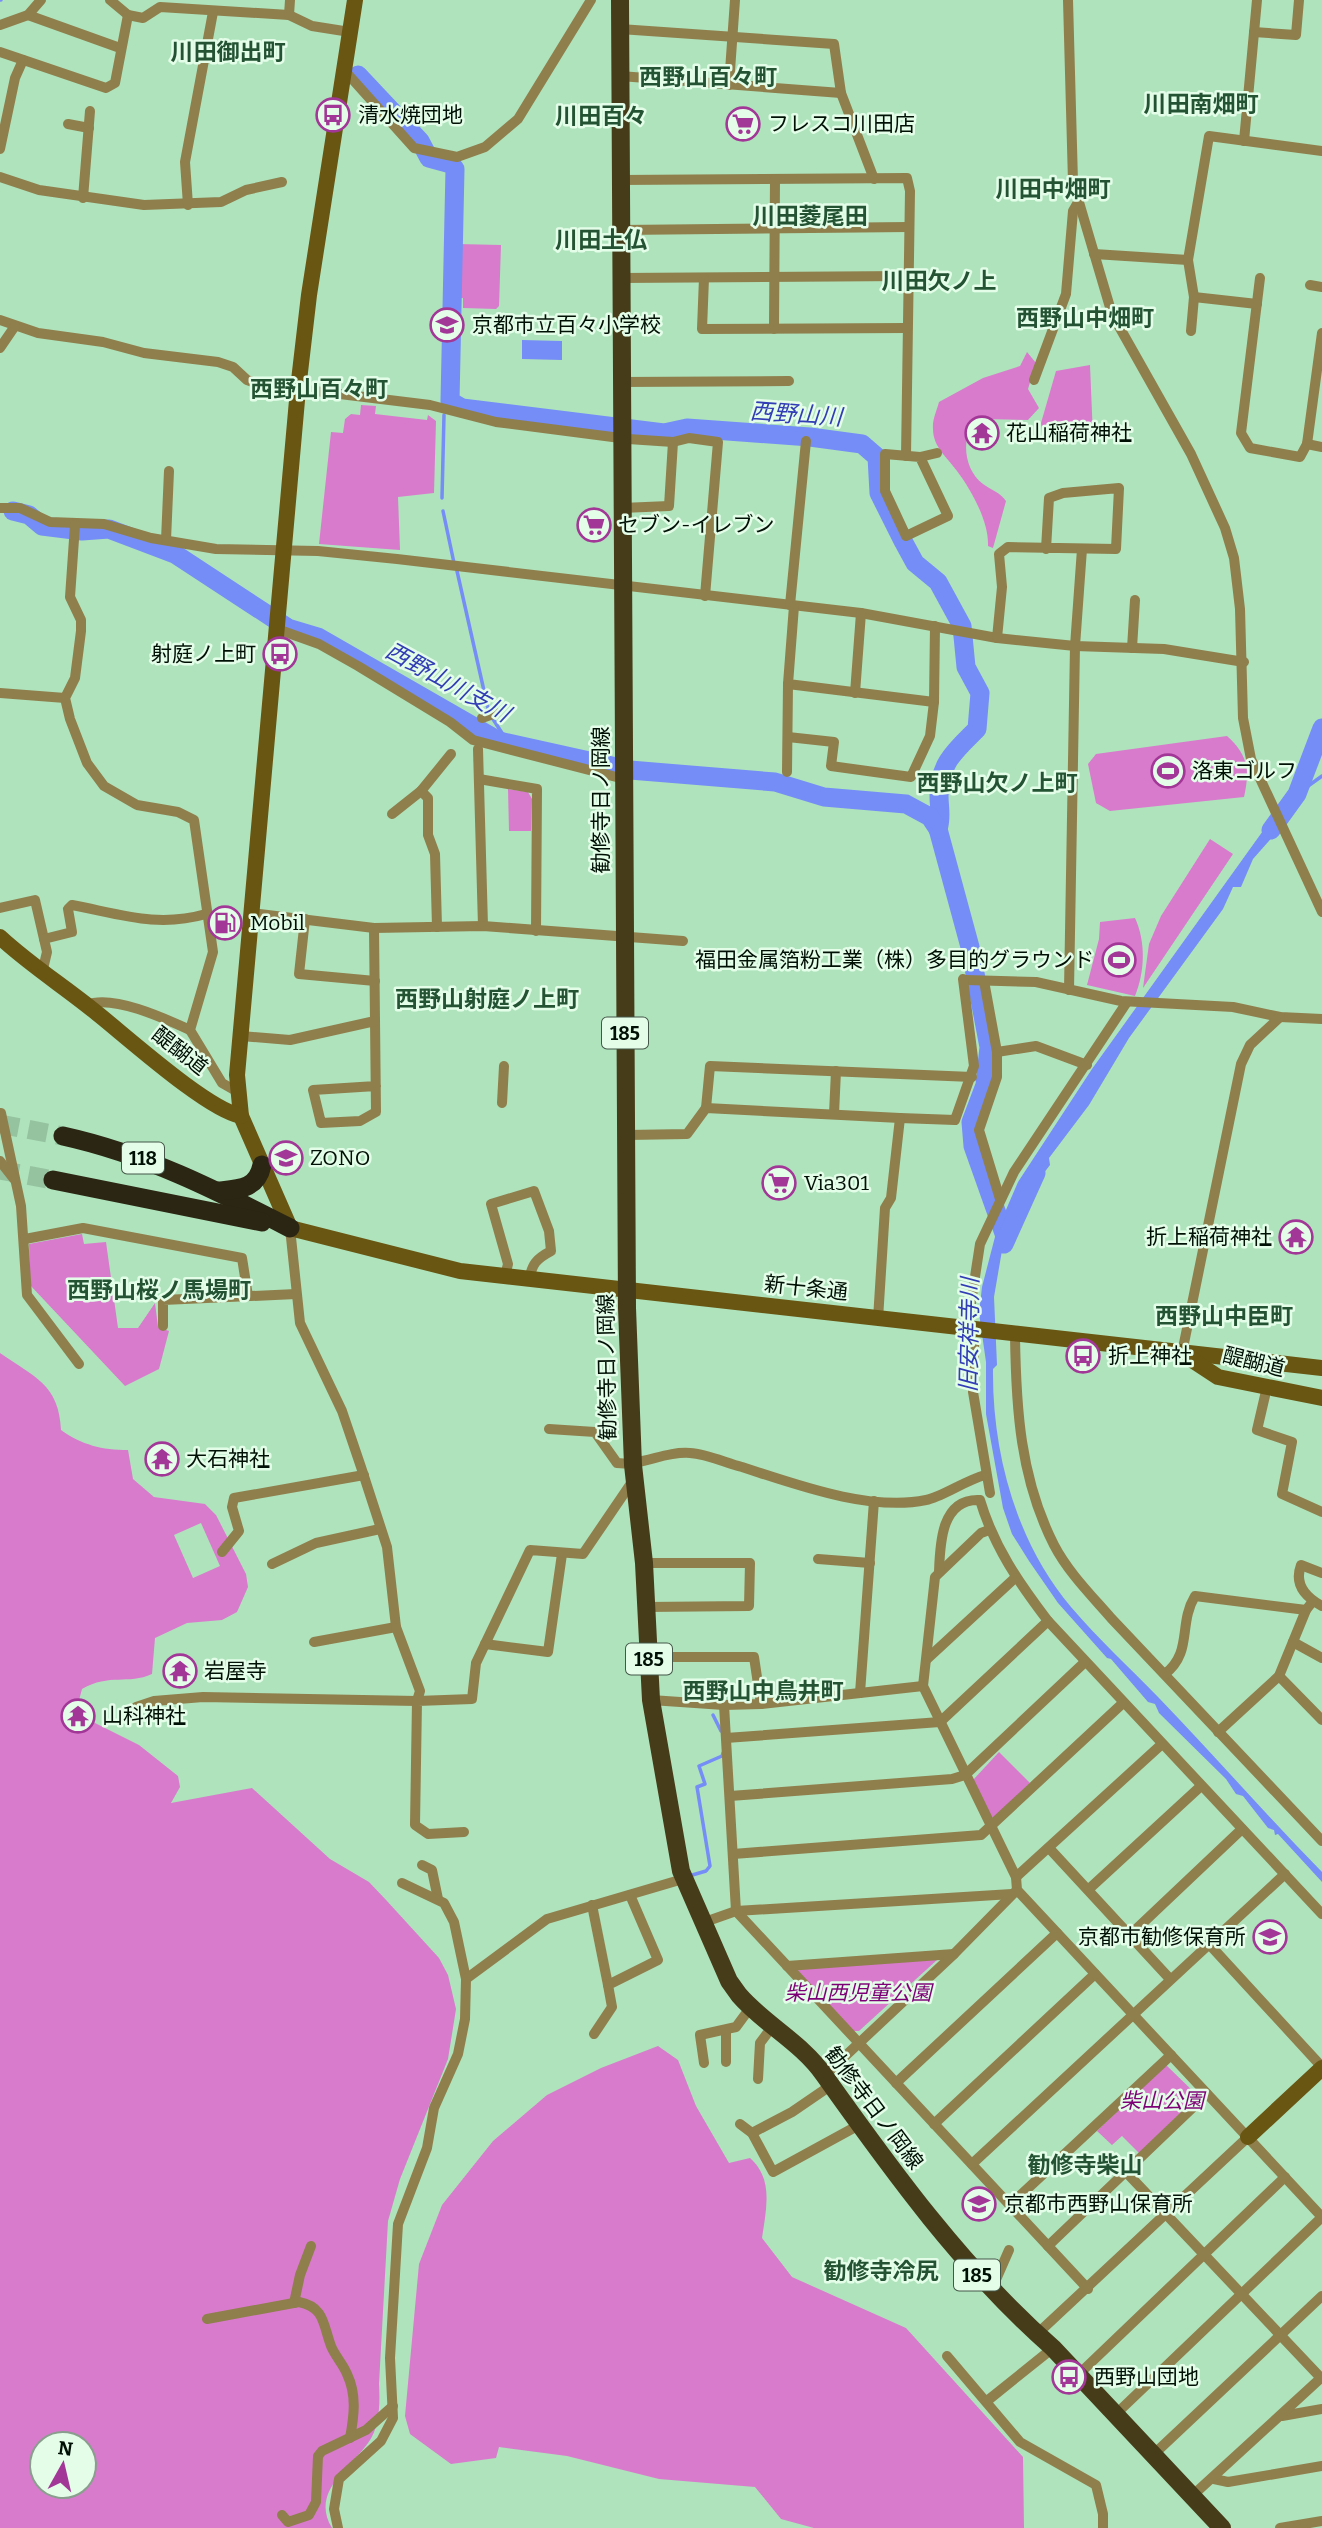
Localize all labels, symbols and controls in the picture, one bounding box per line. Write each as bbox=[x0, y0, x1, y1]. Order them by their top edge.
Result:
district label: 川田御出町 bbox=[171, 38, 286, 66]
district label: 西野山百々町 bbox=[639, 63, 777, 91]
district label: 川田南畑町 bbox=[1144, 90, 1259, 118]
bus stop icon: 清水焼団地 bbox=[314, 96, 352, 134]
place label: 清水焼団地 bbox=[358, 102, 463, 128]
district label: 川田百々 bbox=[555, 102, 647, 130]
supermarket icon: フレスコ川田店 bbox=[724, 105, 762, 143]
place label: フレスコ川田店 bbox=[768, 111, 915, 137]
district label: 川田中畑町 bbox=[996, 175, 1111, 203]
district label: 川田菱尾田 bbox=[753, 202, 868, 230]
district label: 川田土仏 bbox=[555, 226, 647, 254]
district label: 川田欠ノ上 bbox=[882, 267, 997, 295]
district label: 西野山中畑町 bbox=[1016, 304, 1154, 332]
school or university icon: 京都市立百々小学校 bbox=[428, 306, 466, 344]
place label: 京都市立百々小学校 bbox=[472, 312, 661, 338]
district label: 西野山百々町 bbox=[250, 375, 388, 403]
water label: 西野山川 bbox=[749, 397, 846, 431]
temple icon: 花山稲荷神社 bbox=[963, 414, 1001, 452]
place label: 花山稲荷神社 bbox=[1006, 420, 1132, 446]
supermarket icon: セブン-イレブン bbox=[575, 506, 613, 544]
place label: セブン-イレブン bbox=[618, 512, 775, 538]
bus stop icon: 射庭ノ上町 bbox=[261, 635, 299, 673]
water label: 西野山川支川 bbox=[381, 636, 518, 729]
place label: 射庭ノ上町 bbox=[151, 641, 256, 667]
street label: 勧修寺日ノ岡線 bbox=[588, 727, 614, 874]
sports icon: 洛東ゴルフ bbox=[1149, 752, 1187, 790]
place label: 洛東ゴルフ bbox=[1192, 758, 1297, 784]
district label: 西野山欠ノ上町 bbox=[917, 769, 1078, 797]
fuel station icon: Mobil bbox=[206, 904, 244, 942]
place label: Mobil bbox=[250, 910, 305, 936]
sports icon: 福田金属箔粉工業（株）多目的グラウンド bbox=[1100, 941, 1138, 979]
place label: 福田金属箔粉工業（株）多目的グラウンド bbox=[695, 947, 1094, 973]
district label: 西野山射庭ノ上町 bbox=[395, 985, 579, 1013]
road number: 185 bbox=[602, 1018, 648, 1049]
street label: 醍醐道 bbox=[147, 1021, 213, 1081]
school or university icon: ZONO bbox=[267, 1139, 305, 1177]
road number: 118 bbox=[122, 1142, 164, 1174]
place label: ZONO bbox=[310, 1145, 370, 1171]
supermarket icon: Via301 bbox=[760, 1164, 798, 1202]
place label: Via301 bbox=[804, 1170, 869, 1196]
temple icon: 折上稲荷神社 bbox=[1277, 1218, 1315, 1256]
place label: 折上稲荷神社 bbox=[1146, 1224, 1272, 1250]
street label: 新十条通 bbox=[763, 1271, 849, 1305]
water label: 旧安祥寺川 bbox=[954, 1274, 984, 1393]
district label: 西野山桜ノ馬場町 bbox=[67, 1276, 251, 1304]
street label: 勧修寺日ノ岡線 bbox=[593, 1293, 621, 1441]
district label: 西野山中臣町 bbox=[1155, 1302, 1293, 1330]
bus stop icon: 折上神社 bbox=[1064, 1337, 1102, 1375]
street label: 醍醐道 bbox=[1220, 1342, 1288, 1382]
place label: 折上神社 bbox=[1108, 1343, 1192, 1369]
temple icon: 大石神社 bbox=[143, 1440, 181, 1478]
place label: 大石神社 bbox=[186, 1446, 270, 1472]
road number: 185 bbox=[626, 1644, 672, 1674]
temple icon: 岩屋寺 bbox=[161, 1652, 199, 1690]
place label: 岩屋寺 bbox=[204, 1658, 267, 1684]
district label: 西野山中鳥井町 bbox=[683, 1677, 844, 1705]
temple icon: 山科神社 bbox=[59, 1697, 97, 1735]
place label: 山科神社 bbox=[102, 1703, 186, 1729]
school or university icon: 京都市勧修保育所 bbox=[1251, 1918, 1289, 1956]
place label: 京都市勧修保育所 bbox=[1078, 1924, 1246, 1950]
park label: 柴山西児童公園 bbox=[785, 1980, 934, 2006]
street label: 勧修寺日ノ岡線 bbox=[819, 2041, 929, 2175]
park label: 柴山公園 bbox=[1120, 2088, 1207, 2114]
district label: 勧修寺柴山 bbox=[1028, 2151, 1143, 2179]
school or university icon: 京都市西野山保育所 bbox=[960, 2185, 998, 2223]
place label: 京都市西野山保育所 bbox=[1004, 2191, 1193, 2217]
district label: 勧修寺冷尻 bbox=[824, 2257, 939, 2285]
road number: 185 bbox=[954, 2260, 1000, 2290]
bus stop icon: 西野山団地 bbox=[1050, 2358, 1088, 2396]
place label: 西野山団地 bbox=[1094, 2364, 1199, 2390]
north arrow bbox=[28, 2430, 98, 2500]
text: N bbox=[56, 2436, 74, 2461]

